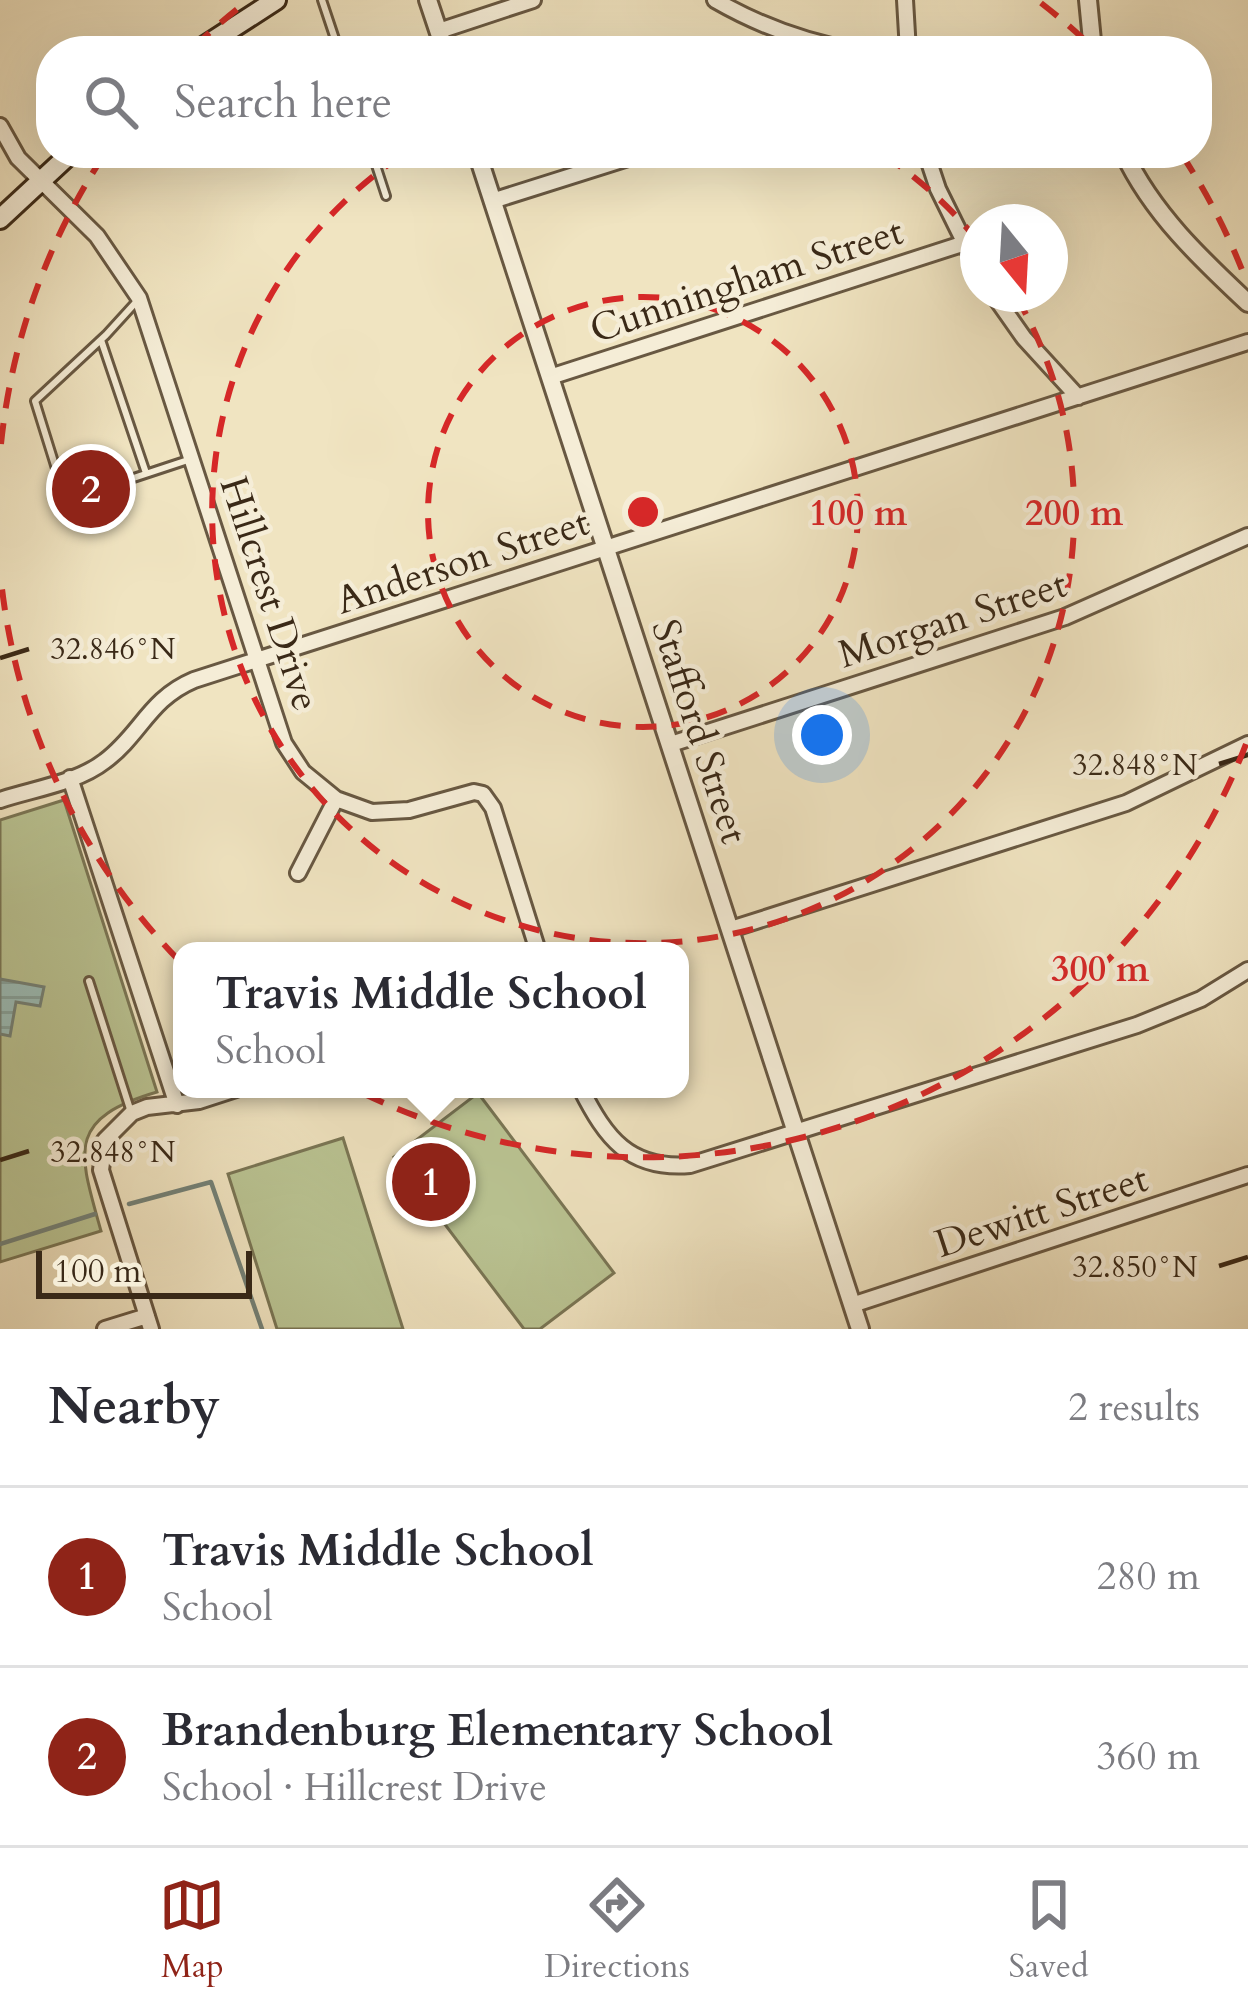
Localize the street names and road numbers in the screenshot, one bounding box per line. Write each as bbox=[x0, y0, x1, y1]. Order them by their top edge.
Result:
street label: Cunningham Street bbox=[583, 205, 910, 356]
street label: Hillcrest Drive bbox=[207, 470, 332, 717]
street label: Anderson Street bbox=[329, 496, 596, 627]
street label: Morgan Street bbox=[831, 558, 1073, 681]
street label: Stafford Street bbox=[638, 613, 761, 850]
street label: Dewitt Street bbox=[928, 1152, 1155, 1271]

